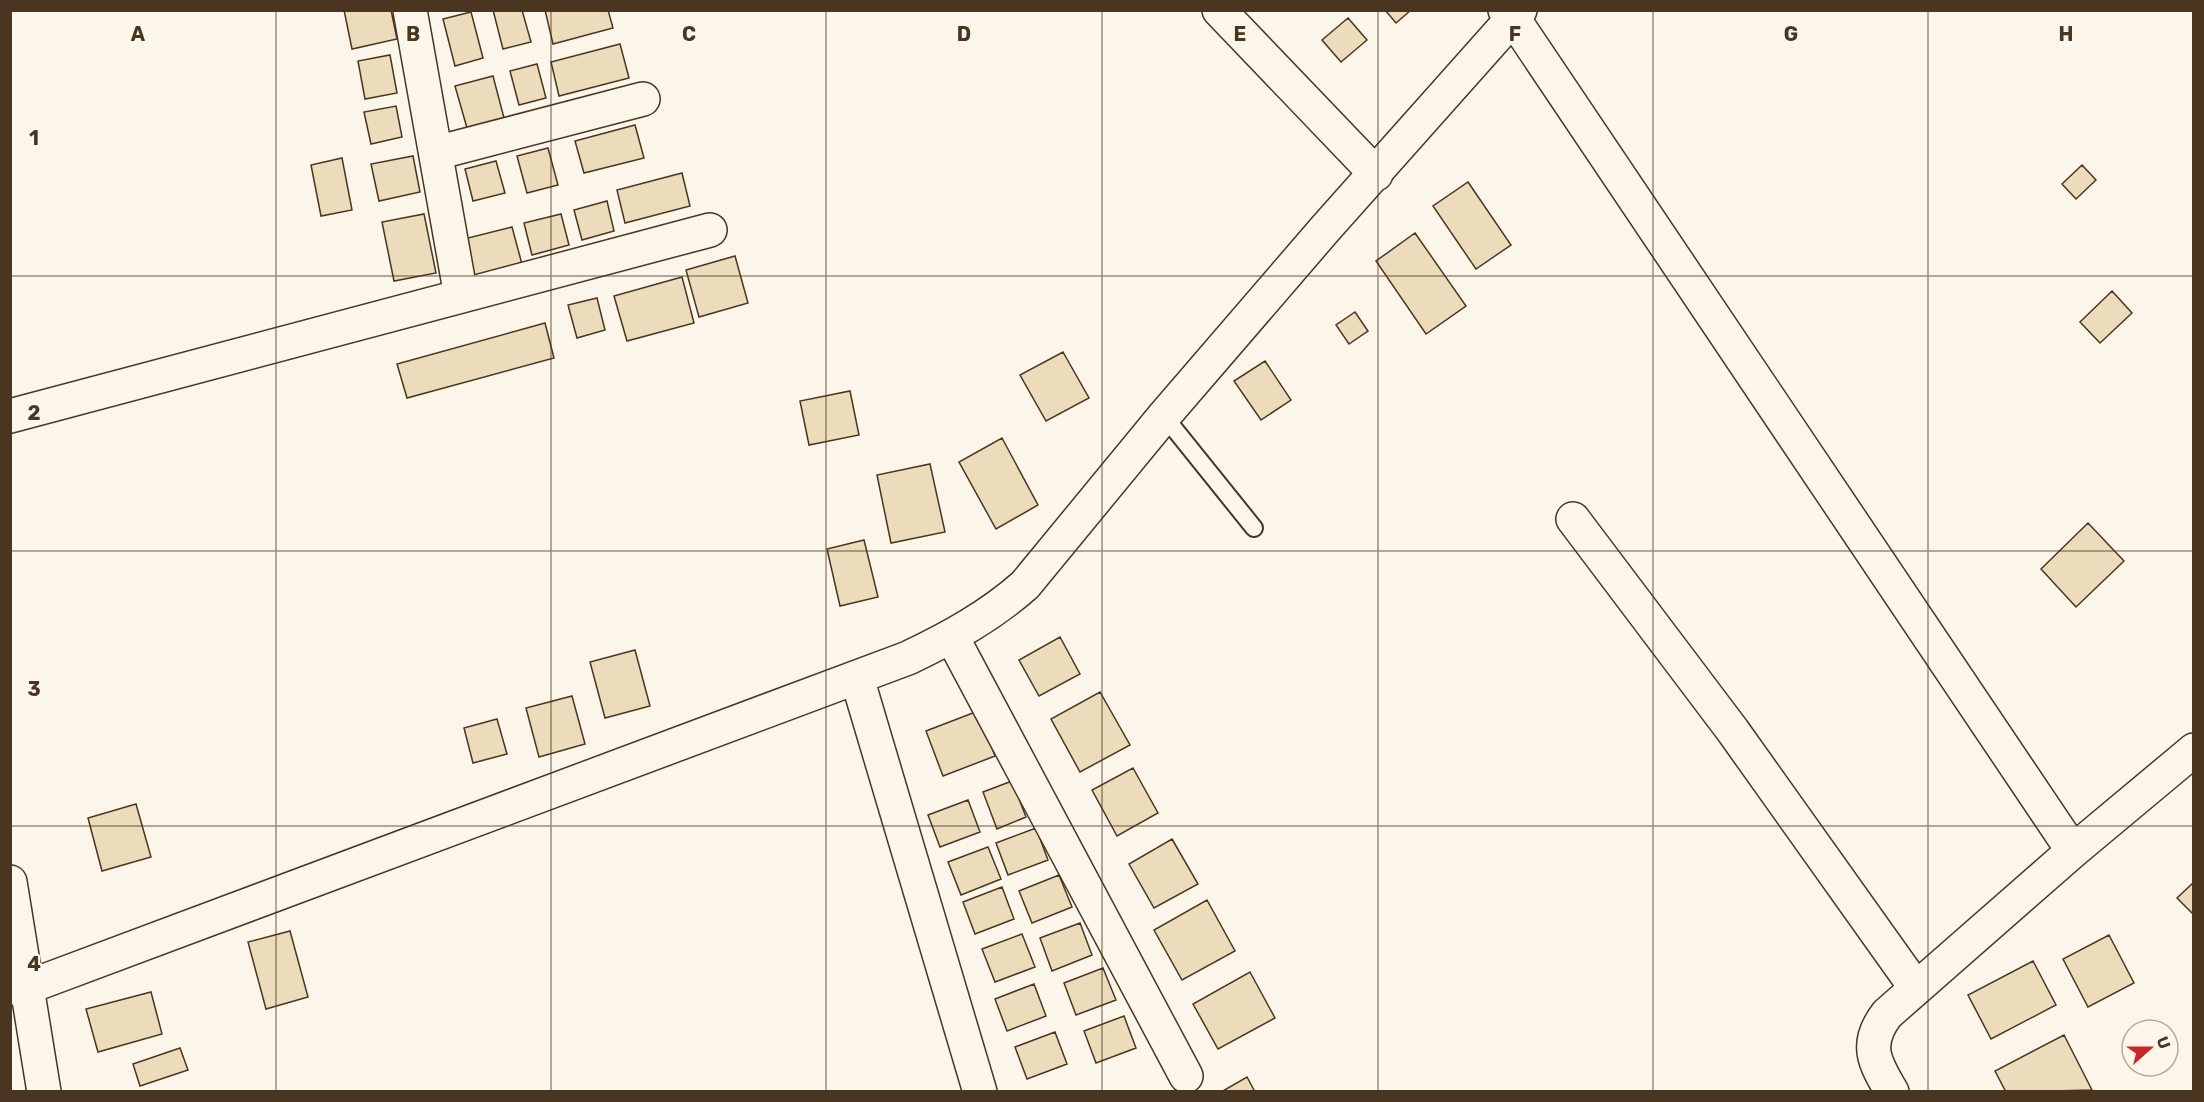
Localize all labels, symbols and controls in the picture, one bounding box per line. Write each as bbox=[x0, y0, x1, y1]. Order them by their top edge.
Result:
text: A bbox=[131, 22, 146, 46]
text: B bbox=[406, 22, 420, 46]
text: C bbox=[682, 22, 696, 46]
text: D bbox=[957, 22, 971, 46]
text: E bbox=[1234, 22, 1246, 46]
text: F bbox=[1509, 22, 1521, 46]
text: G bbox=[1784, 22, 1798, 46]
text: H bbox=[2059, 22, 2073, 46]
text: 1 bbox=[29, 126, 39, 150]
text: 2 bbox=[28, 401, 41, 425]
text: 3 bbox=[27, 677, 41, 701]
text: 4 bbox=[27, 952, 41, 976]
north arrow bbox=[2120, 1018, 2180, 1078]
text: U bbox=[2153, 1034, 2174, 1052]

